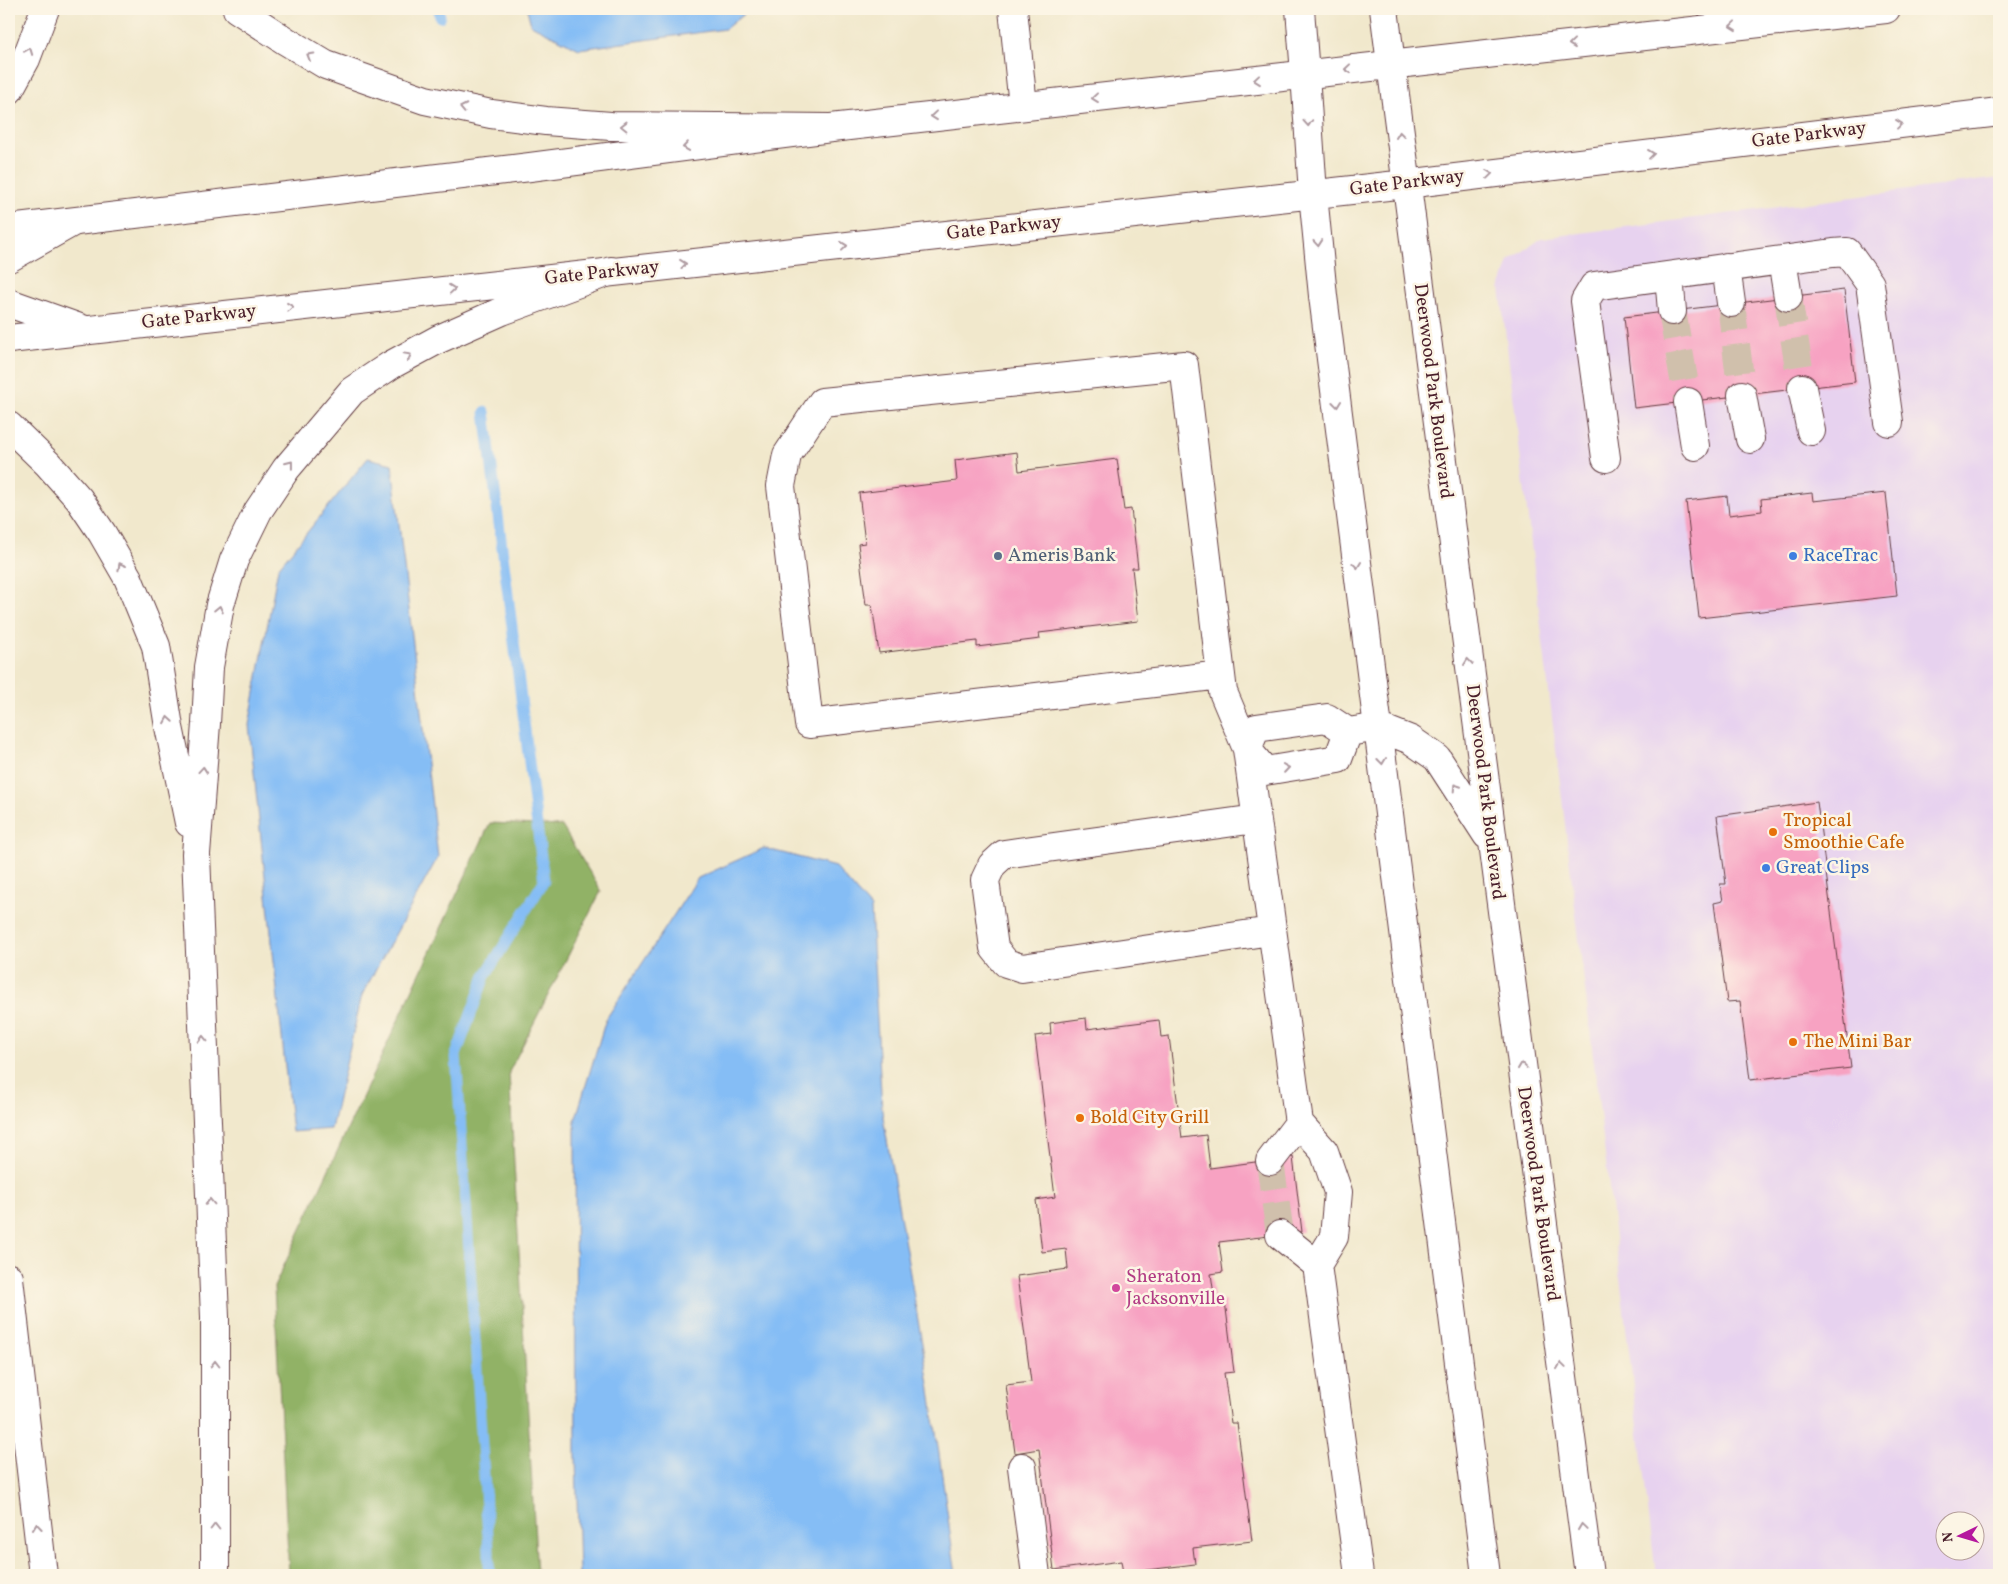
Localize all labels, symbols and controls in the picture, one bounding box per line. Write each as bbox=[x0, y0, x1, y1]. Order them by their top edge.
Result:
one-way arrow bbox=[1729, 20, 1737, 31]
one-way arrow bbox=[1567, 38, 1575, 49]
one-way arrow bbox=[24, 47, 34, 55]
one-way arrow bbox=[307, 52, 316, 62]
one-way arrow bbox=[1344, 63, 1352, 74]
one-way arrow bbox=[1252, 74, 1260, 85]
one-way arrow bbox=[1091, 92, 1099, 103]
one-way arrow bbox=[459, 104, 468, 114]
one-way arrow bbox=[929, 110, 937, 121]
street label: Gate Parkway bbox=[1750, 115, 1868, 155]
one-way arrow bbox=[1303, 119, 1314, 127]
one-way arrow bbox=[1895, 119, 1903, 130]
one-way arrow bbox=[620, 121, 628, 132]
one-way arrow bbox=[1395, 131, 1406, 139]
one-way arrow bbox=[681, 141, 689, 152]
one-way arrow bbox=[1647, 149, 1655, 160]
street label: Gate Parkway bbox=[1348, 163, 1466, 203]
one-way arrow bbox=[1486, 169, 1494, 180]
street label: Gate Parkway bbox=[945, 209, 1063, 247]
one-way arrow bbox=[1312, 239, 1323, 247]
one-way arrow bbox=[841, 241, 849, 252]
street label: Gate Parkway bbox=[543, 254, 661, 292]
one-way arrow bbox=[679, 258, 687, 269]
street label: Deerwood Park Boulevard bbox=[1407, 282, 1459, 500]
one-way arrow bbox=[448, 284, 456, 295]
street label: Gate Parkway bbox=[140, 298, 258, 336]
one-way arrow bbox=[287, 302, 295, 313]
one-way arrow bbox=[403, 352, 412, 362]
one-way arrow bbox=[1331, 400, 1342, 408]
one-way arrow bbox=[284, 460, 293, 470]
place label: Ameris Bank bbox=[1008, 543, 1116, 569]
place label: RaceTrac bbox=[1803, 543, 1878, 569]
marker: Ameris Bank bbox=[992, 550, 1004, 562]
marker: RaceTrac bbox=[1787, 550, 1799, 562]
one-way arrow bbox=[1351, 561, 1362, 569]
one-way arrow bbox=[118, 562, 128, 571]
one-way arrow bbox=[214, 604, 224, 613]
one-way arrow bbox=[1463, 658, 1474, 666]
street label: Deerwood Park Boulevard bbox=[1459, 683, 1511, 901]
one-way arrow bbox=[164, 716, 174, 724]
one-way arrow bbox=[1376, 757, 1387, 765]
one-way arrow bbox=[1282, 763, 1290, 773]
one-way arrow bbox=[197, 766, 208, 774]
one-way arrow bbox=[1453, 784, 1462, 793]
place label: Tropical Smoothie Cafe bbox=[1783, 808, 1904, 856]
marker: Tropical Smoothie Cafe bbox=[1767, 826, 1779, 838]
place label: Great Clips bbox=[1776, 855, 1869, 881]
marker: Great Clips bbox=[1760, 862, 1772, 874]
place label: The Mini Bar bbox=[1803, 1029, 1911, 1055]
one-way arrow bbox=[198, 1035, 209, 1043]
marker: The Mini Bar bbox=[1787, 1036, 1799, 1048]
one-way arrow bbox=[1517, 1062, 1527, 1070]
street label: Deerwood Park Boulevard bbox=[1510, 1085, 1566, 1303]
place label: Bold City Grill bbox=[1090, 1105, 1210, 1131]
marker: Bold City Grill bbox=[1074, 1112, 1086, 1124]
one-way arrow bbox=[205, 1197, 216, 1205]
place label: Sheraton Jacksonville bbox=[1126, 1264, 1225, 1312]
marker: Sheraton Jacksonville bbox=[1110, 1282, 1122, 1294]
one-way arrow bbox=[210, 1360, 220, 1368]
one-way arrow bbox=[1556, 1361, 1567, 1369]
north arrow bbox=[1936, 1512, 1986, 1562]
one-way arrow bbox=[210, 1522, 220, 1530]
one-way arrow bbox=[32, 1523, 43, 1531]
one-way arrow bbox=[1578, 1523, 1588, 1531]
text: N bbox=[1939, 1531, 1958, 1543]

